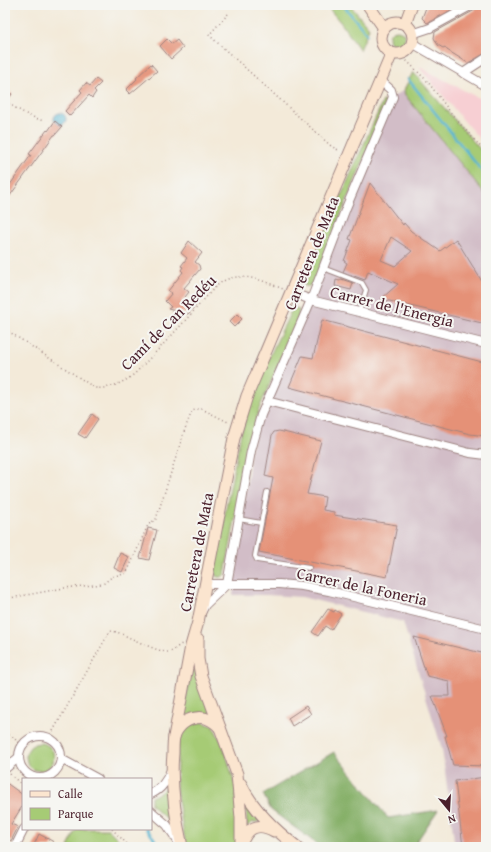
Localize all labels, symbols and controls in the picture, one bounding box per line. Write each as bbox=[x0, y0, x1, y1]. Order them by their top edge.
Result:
street label: Carretera de Mata bbox=[277, 192, 345, 314]
street label: Camí de Can Redéu bbox=[115, 268, 222, 375]
street label: Carrer de l'Energia bbox=[328, 279, 457, 333]
street label: Carretera de Mata bbox=[173, 490, 219, 614]
street label: Carrer de la Foneria bbox=[295, 560, 430, 612]
legend bbox=[22, 778, 152, 830]
text: Calle bbox=[58, 785, 83, 802]
north arrow bbox=[429, 790, 469, 830]
text: Parque bbox=[58, 805, 94, 822]
text: N bbox=[446, 811, 458, 828]

